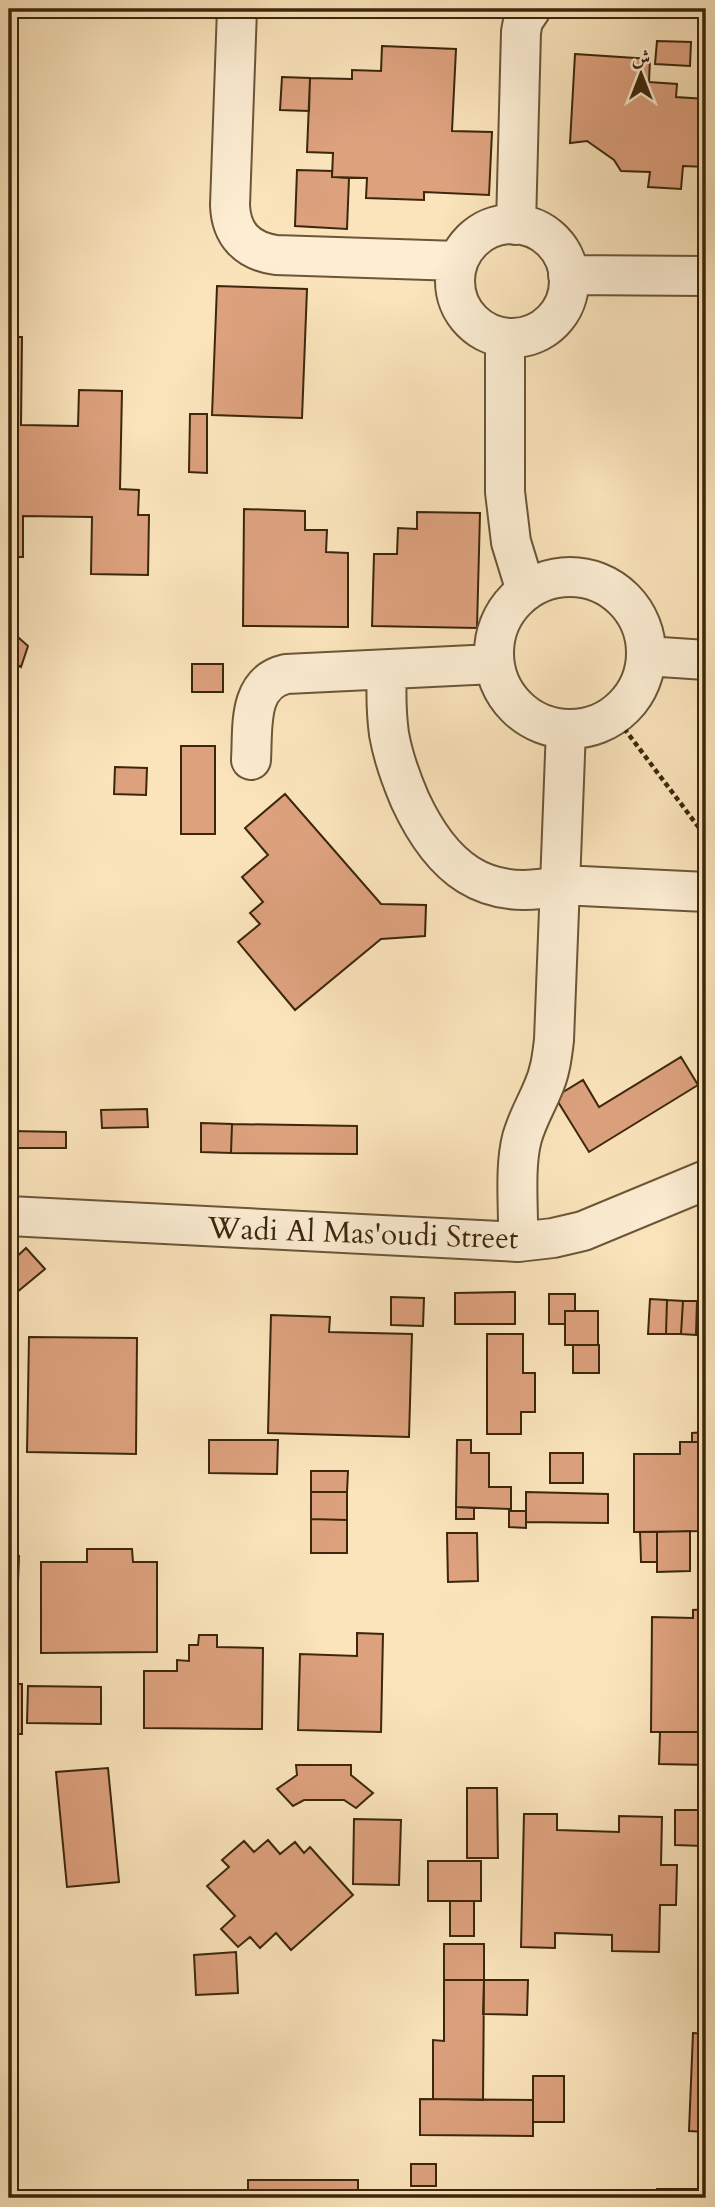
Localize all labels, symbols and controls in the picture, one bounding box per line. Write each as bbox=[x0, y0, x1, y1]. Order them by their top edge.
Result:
north arrow bbox=[606, 38, 676, 108]
text: ش bbox=[632, 45, 650, 71]
street label: Wadi Al Mas'oudi Street bbox=[206, 1208, 520, 1259]

